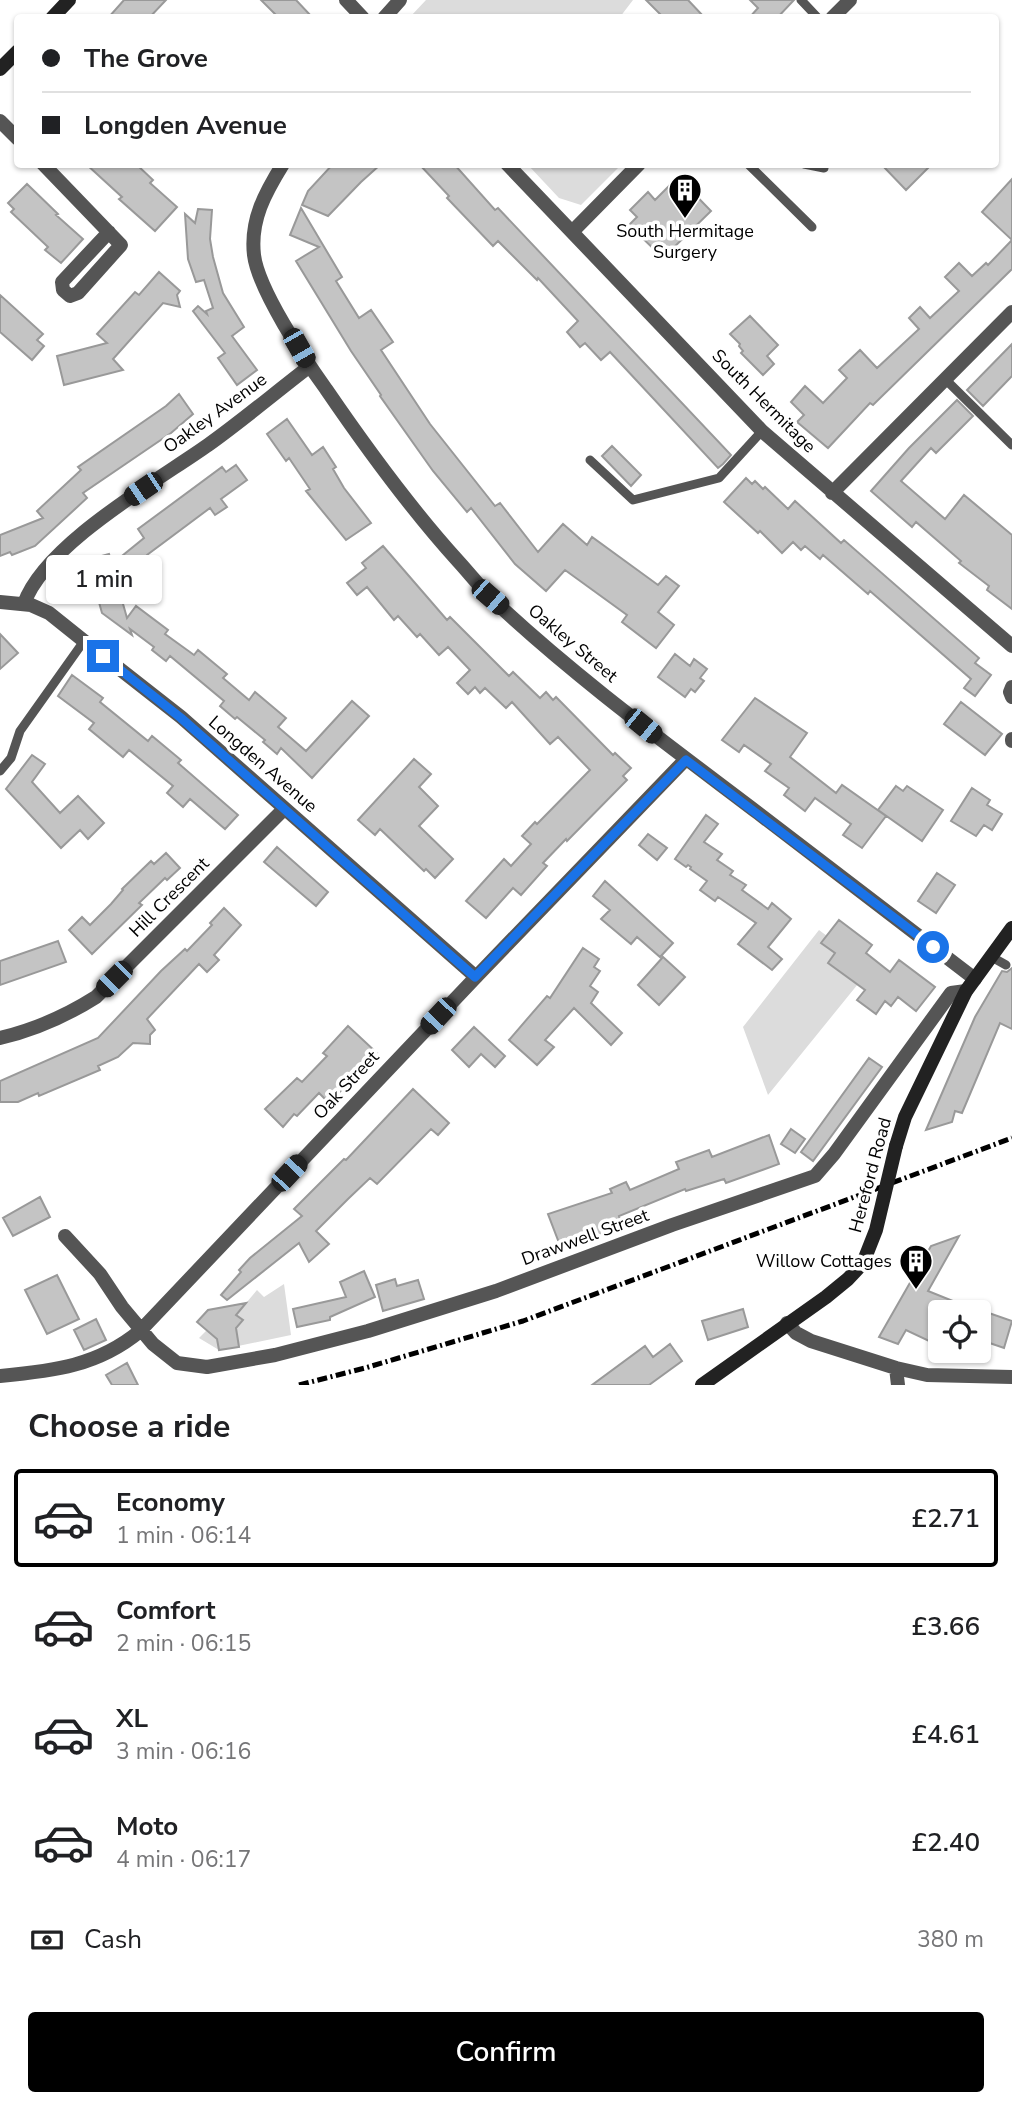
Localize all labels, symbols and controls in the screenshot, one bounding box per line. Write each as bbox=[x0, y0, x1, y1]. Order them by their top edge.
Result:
text: The Grove bbox=[84, 41, 208, 76]
text: Longden Avenue bbox=[84, 108, 287, 143]
building icon: South Hermitage Surgery bbox=[666, 171, 704, 220]
place label: South Hermitage Surgery bbox=[616, 219, 754, 264]
car bbox=[280, 325, 319, 371]
street label: South Hermitage bbox=[707, 344, 821, 458]
street label: Oakley Avenue bbox=[159, 367, 271, 459]
car bbox=[120, 469, 167, 509]
callout: 1 min bbox=[45, 554, 161, 604]
text: 1 min bbox=[75, 564, 133, 595]
car bbox=[468, 575, 513, 619]
street label: Oakley Street bbox=[523, 598, 623, 688]
route end bbox=[87, 640, 119, 672]
car bbox=[621, 705, 666, 747]
street label: Longden Avenue bbox=[204, 710, 322, 818]
street label: Hill Crescent bbox=[124, 851, 215, 942]
route start bbox=[917, 931, 949, 963]
car bbox=[92, 957, 137, 1001]
car bbox=[416, 993, 461, 1039]
street label: Oak Street bbox=[308, 1045, 385, 1125]
street label: Hereford Road bbox=[843, 1115, 897, 1235]
car bbox=[267, 1150, 312, 1196]
street label: Drawwell Street bbox=[518, 1203, 653, 1271]
building icon: Willow Cottages bbox=[897, 1242, 935, 1291]
place label: Willow Cottages bbox=[756, 1249, 892, 1273]
map controls bbox=[928, 1300, 991, 1363]
button: locate bbox=[928, 1300, 991, 1363]
text: Choose a ride bbox=[28, 1405, 230, 1448]
text: Economy bbox=[116, 1485, 225, 1520]
icon: car bbox=[32, 1487, 95, 1550]
text: £2.71 bbox=[911, 1501, 980, 1536]
text: 1 min · 06:14 bbox=[116, 1520, 251, 1551]
text: Comfort bbox=[116, 1593, 216, 1628]
icon: car bbox=[32, 1595, 95, 1658]
text: £3.66 bbox=[911, 1609, 980, 1644]
text: 2 min · 06:15 bbox=[116, 1628, 251, 1659]
text: XL bbox=[116, 1701, 148, 1736]
icon: car bbox=[32, 1703, 95, 1766]
text: £4.61 bbox=[911, 1717, 980, 1752]
text: 3 min · 06:16 bbox=[116, 1736, 251, 1767]
text: Moto bbox=[116, 1809, 178, 1844]
icon: car bbox=[32, 1811, 95, 1874]
text: £2.40 bbox=[911, 1825, 980, 1860]
text: 4 min · 06:17 bbox=[116, 1844, 251, 1875]
icon: cash bbox=[28, 1921, 66, 1959]
text: Cash bbox=[84, 1922, 142, 1957]
text: 380 m bbox=[917, 1924, 984, 1955]
button: Confirm bbox=[28, 2012, 984, 2092]

